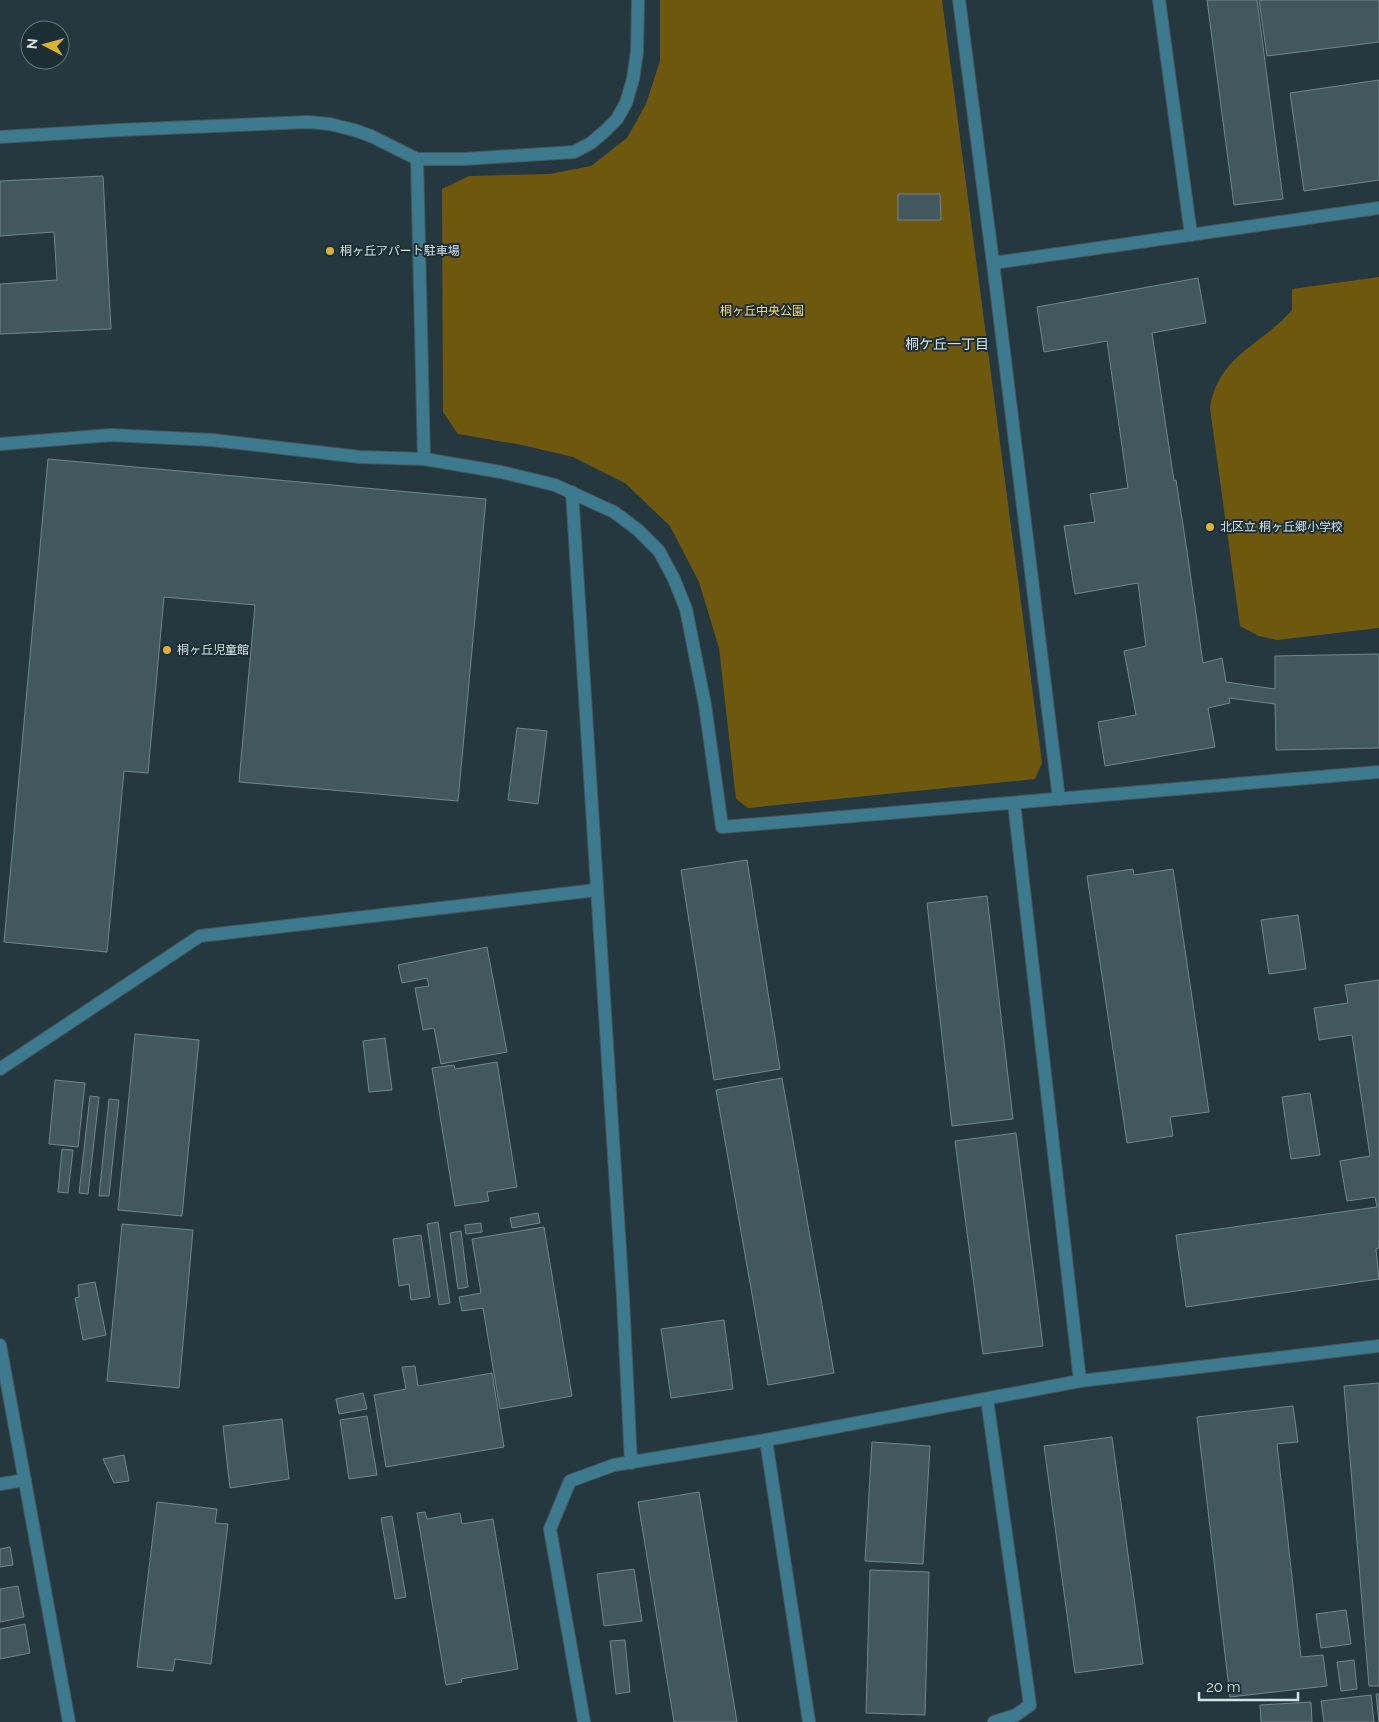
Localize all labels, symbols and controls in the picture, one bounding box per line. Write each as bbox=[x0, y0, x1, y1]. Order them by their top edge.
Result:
north arrow bbox=[20, 20, 70, 70]
text: N bbox=[24, 37, 41, 50]
place label: 桐ヶ丘アパート駐車場 bbox=[340, 244, 460, 258]
marker: 桐ヶ丘アパート駐車場 bbox=[324, 245, 336, 257]
park label: 桐ヶ丘中央公園 bbox=[720, 304, 804, 318]
district label: 桐ケ丘一丁目 bbox=[905, 336, 989, 352]
place label: 北区立 桐ヶ丘郷小学校 bbox=[1220, 520, 1343, 534]
marker: 北区立 桐ヶ丘郷小学校 bbox=[1204, 521, 1216, 533]
place label: 桐ヶ丘児童館 bbox=[177, 643, 249, 657]
marker: 桐ヶ丘児童館 bbox=[161, 644, 173, 656]
scale bar bbox=[1199, 1670, 1298, 1702]
text: 20 m bbox=[1206, 1678, 1241, 1696]

